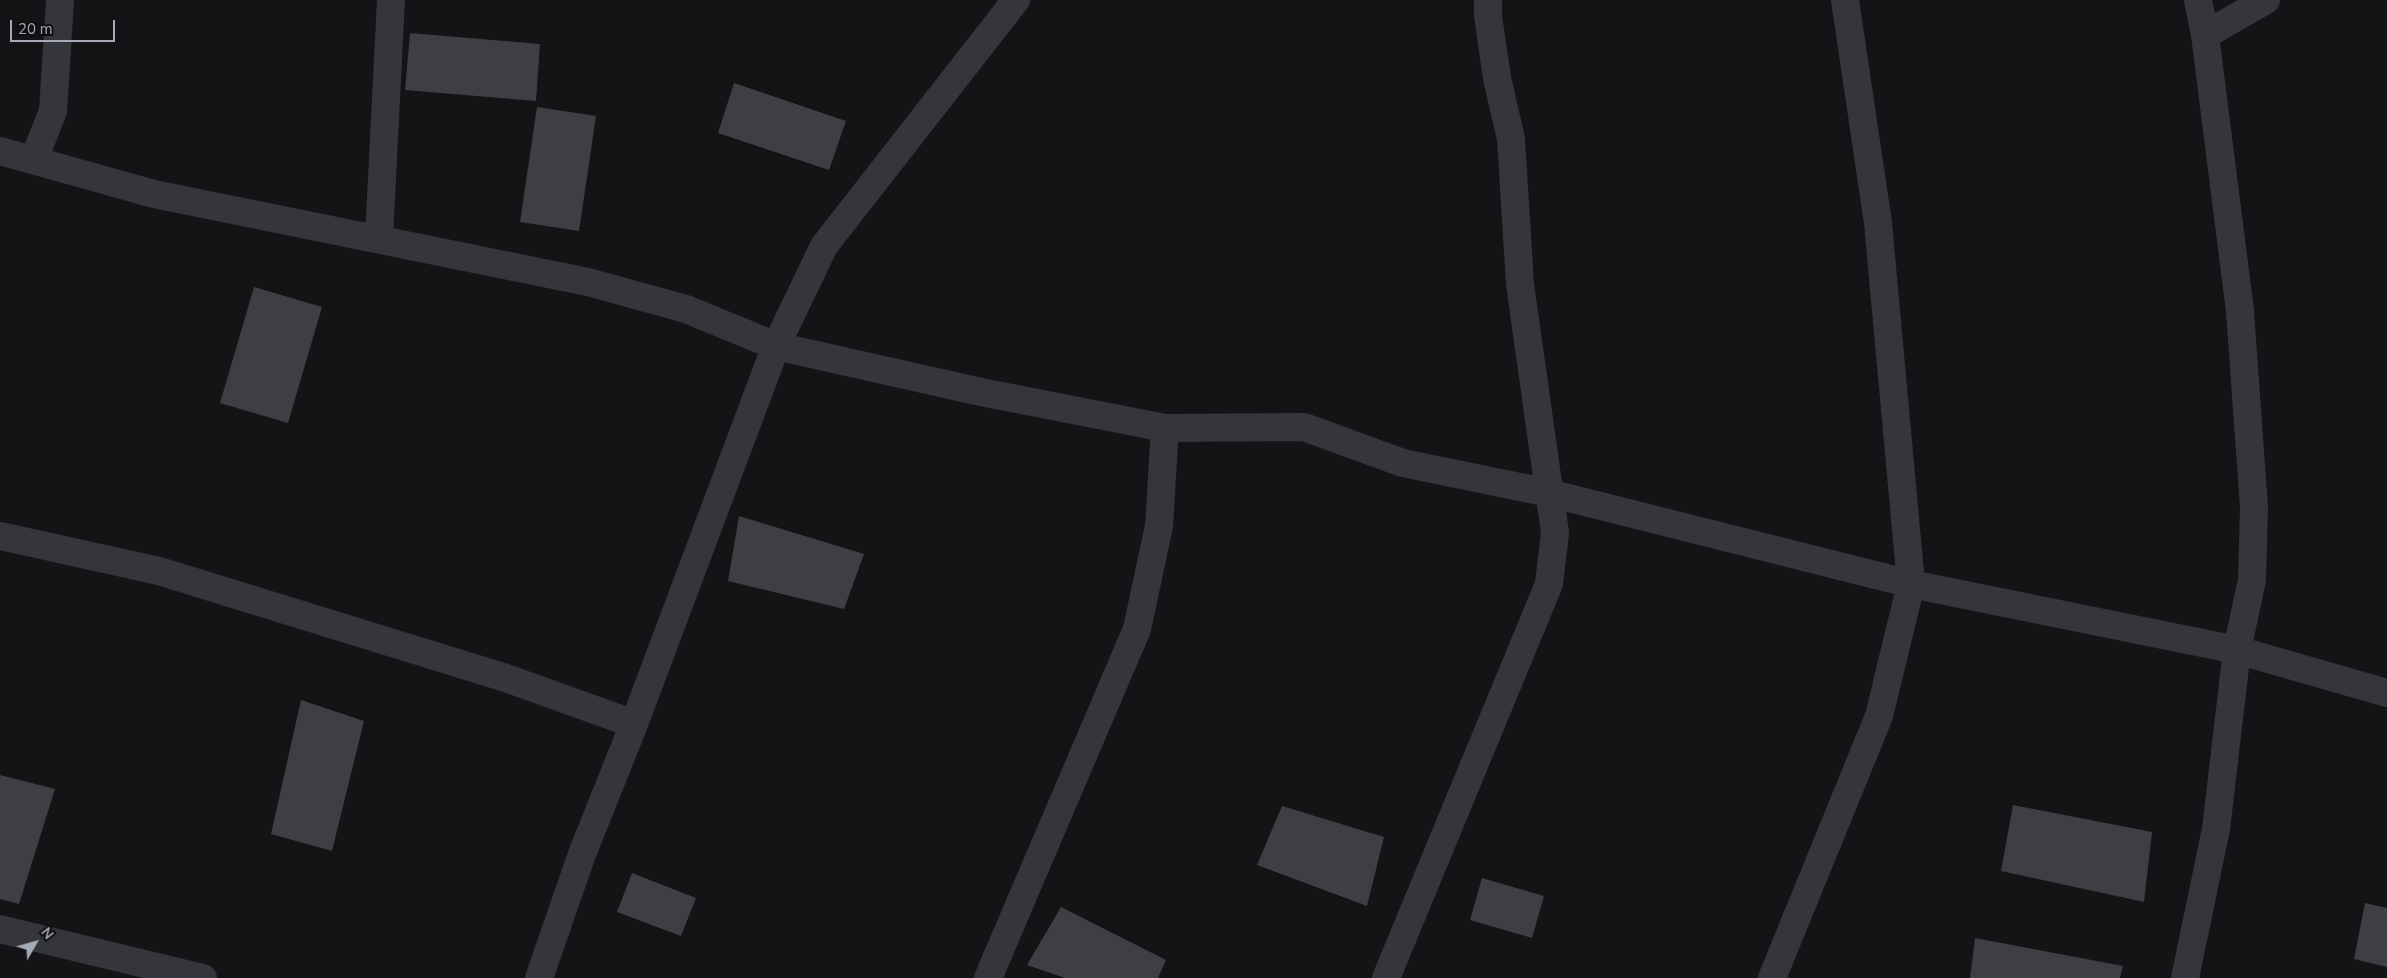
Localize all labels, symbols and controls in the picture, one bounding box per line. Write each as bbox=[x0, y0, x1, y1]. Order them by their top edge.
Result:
scale bar bbox=[12, 10, 118, 42]
text: 20 m bbox=[18, 19, 53, 39]
north arrow bbox=[10, 918, 60, 968]
text: N bbox=[36, 923, 58, 943]

